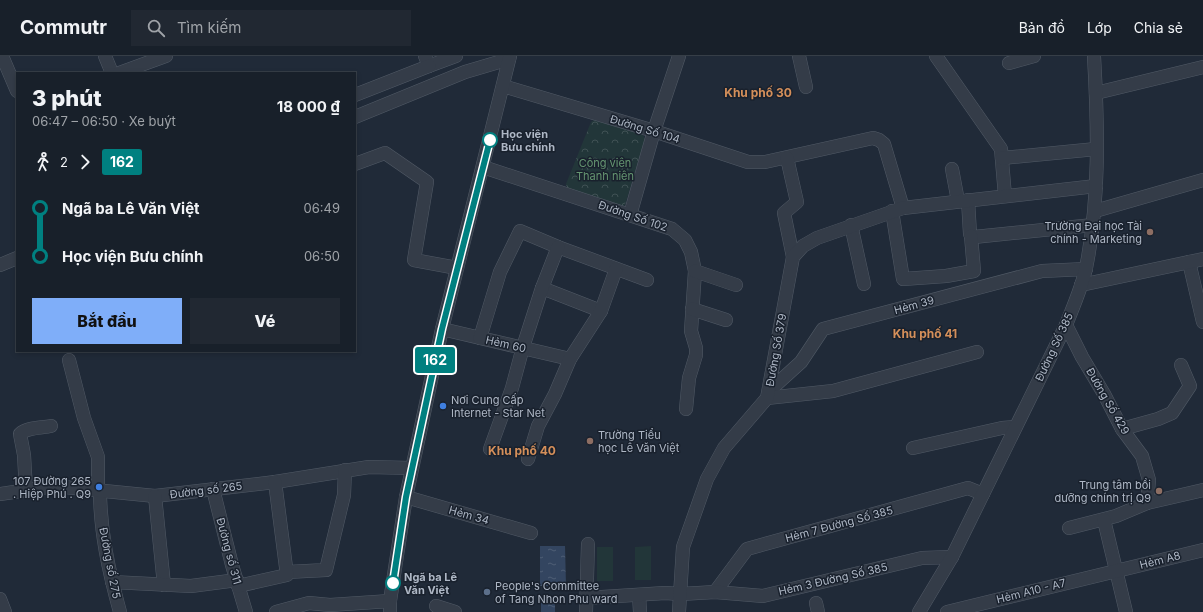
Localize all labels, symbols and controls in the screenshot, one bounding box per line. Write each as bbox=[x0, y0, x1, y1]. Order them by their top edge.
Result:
search box bbox=[131, 10, 411, 46]
text: Commutr bbox=[20, 16, 107, 39]
icon: search bbox=[145, 17, 167, 39]
text: Tìm kiếm bbox=[177, 18, 241, 37]
text: Bản đồ bbox=[1019, 19, 1065, 36]
text: Lớp bbox=[1087, 19, 1112, 36]
text: Chia sẻ bbox=[1134, 19, 1183, 36]
text: 3 phút bbox=[32, 85, 102, 111]
district label: Khu phố 30 bbox=[724, 85, 792, 100]
text: 18 000 ₫ bbox=[277, 97, 340, 116]
street label: Đường Số 104 bbox=[608, 112, 682, 146]
text: 06:47 – 06:50 · Xe buýt bbox=[32, 113, 176, 129]
place label: Học viện Bưu chính bbox=[501, 127, 555, 154]
marker: Học viện Bưu chính bbox=[482, 132, 498, 148]
icon: walk bbox=[32, 151, 54, 173]
icon: forward bbox=[74, 151, 96, 173]
text: 162 bbox=[110, 153, 134, 170]
text: 2 bbox=[60, 154, 68, 170]
park label: Công viên Thanh niên bbox=[576, 156, 634, 183]
street label: Đường Số 102 bbox=[597, 198, 669, 234]
text: Ngã ba Lê Văn Việt bbox=[62, 199, 200, 218]
text: 06:49 bbox=[304, 200, 340, 216]
place label: Trường Đại học Tài chính - Marketing bbox=[1045, 219, 1142, 246]
marker: Trường Đại học Tài chính - Marketing bbox=[1145, 227, 1155, 237]
text: Học viện Bưu chính bbox=[62, 247, 203, 266]
text: 06:50 bbox=[304, 248, 340, 264]
street label: Hẻm 39 bbox=[892, 293, 936, 317]
button: Bắt đầu bbox=[32, 298, 182, 344]
button: Vé bbox=[190, 298, 340, 344]
street label: Đường Số 385 bbox=[1032, 310, 1076, 384]
street label: Đường Số 379 bbox=[763, 312, 789, 388]
district label: Khu phố 41 bbox=[893, 326, 957, 341]
street label: Hẻm 60 bbox=[484, 333, 528, 355]
line badge: 162 bbox=[412, 347, 458, 373]
text: 162 bbox=[423, 351, 447, 368]
street label: Đường Số 429 bbox=[1083, 365, 1133, 437]
place label: Nơi Cung Cấp Internet - Star Net bbox=[451, 393, 545, 420]
marker: Nơi Cung Cấp Internet - Star Net bbox=[438, 401, 448, 411]
place label: Trường Tiểu học Lê Văn Việt bbox=[598, 428, 680, 455]
marker: Trường Tiểu học Lê Văn Việt bbox=[585, 436, 595, 446]
district label: Khu phố 40 bbox=[488, 443, 556, 458]
place label: 107 Đường 265 . Hiệp Phú . Q9 bbox=[13, 474, 91, 501]
place label: Trung tâm bồi dưỡng chính trị Q9 bbox=[1054, 478, 1151, 505]
street label: Đường số 265 bbox=[169, 479, 243, 501]
marker: 107 Đường 265 . Hiệp Phú . Q9 bbox=[94, 482, 104, 492]
marker: Trung tâm bồi dưỡng chính trị Q9 bbox=[1154, 486, 1164, 496]
street label: Hẻm 34 bbox=[447, 503, 491, 527]
street label: Hẻm 7 Đường Số 385 bbox=[784, 503, 895, 545]
street label: Đường số 311 bbox=[213, 516, 245, 586]
street label: Đường số 275 bbox=[96, 526, 124, 600]
street label: Hẻm A8 bbox=[1138, 548, 1182, 572]
street label: Hẻm 3 Đường Số 385 bbox=[777, 560, 889, 598]
place label: Ngã ba Lê Văn Việt bbox=[404, 570, 458, 597]
marker: Ngã ba Lê Văn Việt bbox=[385, 575, 401, 591]
street label: Hẻm A10 - A7 bbox=[995, 576, 1067, 606]
place label: People's Committee of Tang Nhon Phu ward bbox=[495, 579, 618, 606]
marker: People's Committee of Tang Nhon Phu ward bbox=[482, 587, 492, 597]

